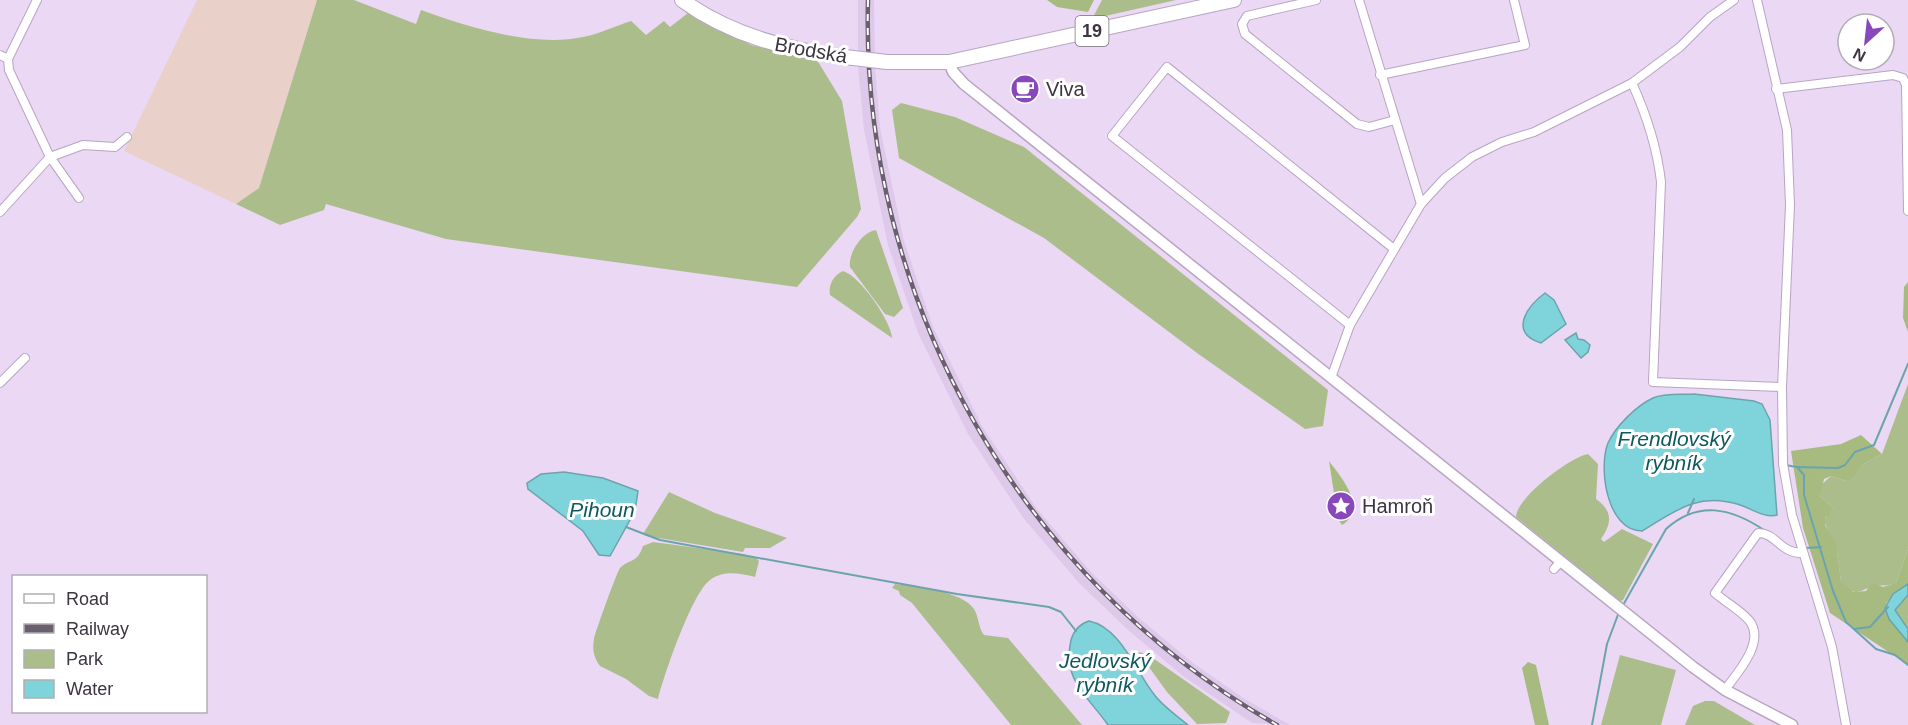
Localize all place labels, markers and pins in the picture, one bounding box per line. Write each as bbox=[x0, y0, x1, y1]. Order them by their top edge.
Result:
cafe icon: Viva bbox=[1009, 73, 1041, 105]
place label: Viva bbox=[1046, 78, 1085, 100]
place icon: Hamroň bbox=[1325, 490, 1357, 522]
place label: Hamroň bbox=[1362, 495, 1433, 517]

